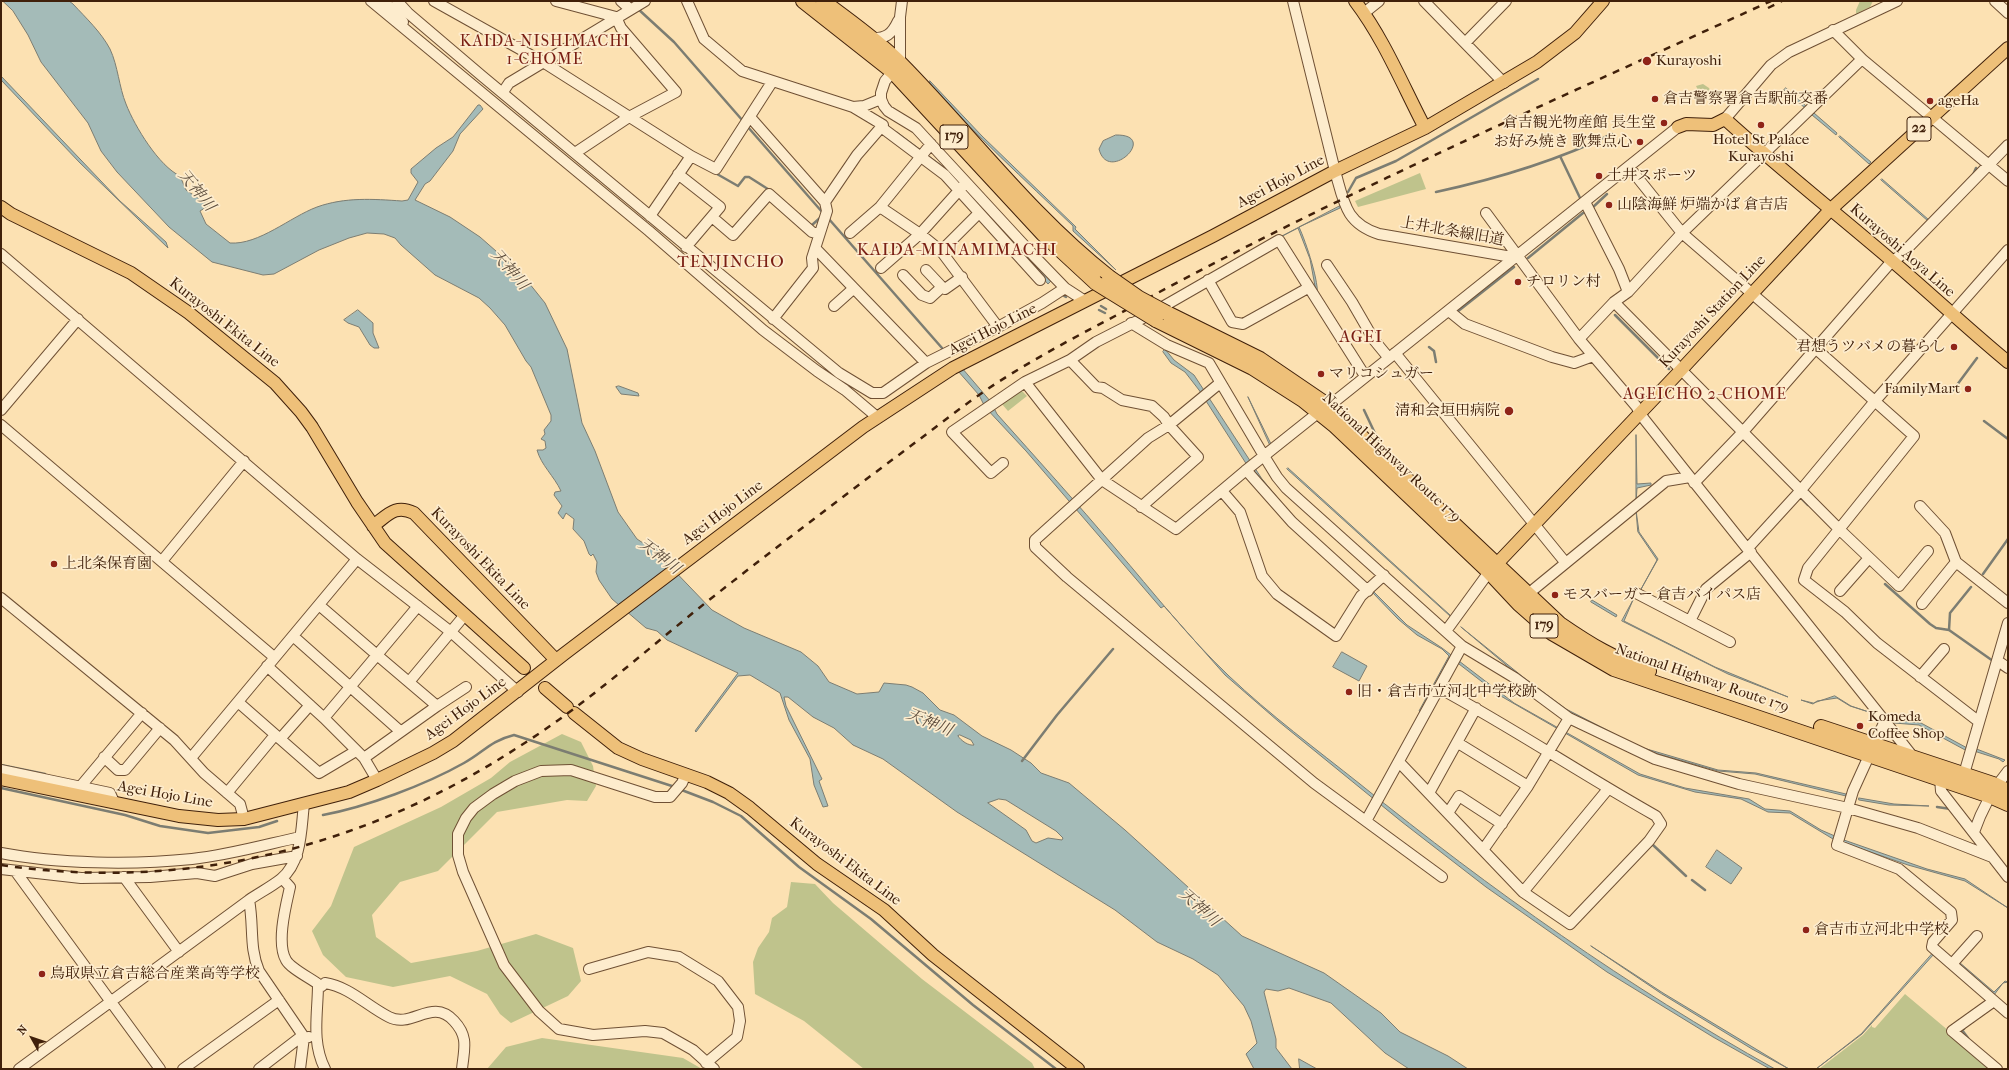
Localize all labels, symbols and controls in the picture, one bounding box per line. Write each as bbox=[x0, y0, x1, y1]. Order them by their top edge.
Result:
district label: KAIDA-NISHIMACHI 1-CHOME bbox=[460, 32, 630, 70]
place label: Kurayoshi bbox=[1656, 52, 1722, 70]
marker: Kurayoshi bbox=[1641, 55, 1653, 67]
place label: 倉吉警察署倉吉駅前交番 bbox=[1663, 90, 1828, 108]
place label: ageHa bbox=[1938, 92, 1979, 110]
marker: 倉吉警察署倉吉駅前交番 bbox=[1650, 94, 1660, 104]
marker: ageHa bbox=[1925, 96, 1935, 106]
place label: 倉吉観光物産館 長生堂 bbox=[1503, 114, 1656, 132]
road number: 22 bbox=[1907, 117, 1931, 141]
marker: 倉吉観光物産館 長生堂 bbox=[1659, 118, 1669, 128]
marker: Hotel St Palace Kurayoshi bbox=[1756, 120, 1766, 130]
road number: 179 bbox=[940, 125, 968, 149]
place label: Hotel St Palace Kurayoshi bbox=[1713, 131, 1809, 166]
place label: お好み焼き 歌舞点心 bbox=[1494, 133, 1632, 151]
marker: お好み焼き 歌舞点心 bbox=[1635, 137, 1645, 147]
street label: Agei Hojo Line bbox=[1234, 151, 1328, 213]
water label: 天神川 bbox=[173, 166, 219, 216]
place label: 土井スポーツ bbox=[1607, 167, 1697, 185]
marker: 土井スポーツ bbox=[1594, 171, 1604, 181]
place label: 山陰海鮮 炉端かば 倉吉店 bbox=[1617, 196, 1788, 214]
marker: 山陰海鮮 炉端かば 倉吉店 bbox=[1604, 200, 1614, 210]
street label: Kurayoshi Aoya Line bbox=[1846, 200, 1958, 302]
street label: 上井北条線旧道 bbox=[1399, 214, 1505, 250]
district label: KAIDA-MINAMIMACHI bbox=[857, 241, 1057, 261]
water label: 天神川 bbox=[486, 246, 532, 294]
street label: Kurayoshi Station Line bbox=[1656, 252, 1770, 372]
district label: TENJINCHO bbox=[677, 253, 785, 273]
place label: チロリン村 bbox=[1526, 273, 1601, 291]
street label: Kurayoshi Ekita Line bbox=[165, 274, 283, 372]
marker: チロリン村 bbox=[1513, 277, 1523, 287]
street label: Agei Hojo Line bbox=[946, 300, 1040, 360]
district label: AGEI bbox=[1339, 328, 1383, 348]
place label: 君想うツバメの暮らし bbox=[1796, 338, 1946, 356]
marker: 君想うツバメの暮らし bbox=[1949, 342, 1959, 352]
place label: マリコシュガー bbox=[1329, 365, 1434, 383]
marker: マリコシュガー bbox=[1316, 369, 1326, 379]
place label: FamilyMart bbox=[1884, 380, 1960, 398]
marker: FamilyMart bbox=[1963, 384, 1973, 394]
district label: AGEICHO 2-CHOME bbox=[1623, 385, 1787, 405]
street label: National Highway Route 179 bbox=[1318, 389, 1464, 527]
place label: 清和会垣田病院 bbox=[1395, 402, 1500, 420]
marker: 清和会垣田病院 bbox=[1503, 405, 1515, 417]
street label: Agei Hojo Line bbox=[679, 477, 767, 549]
street label: Kurayoshi Ekita Line bbox=[427, 504, 533, 614]
water label: 天神川 bbox=[634, 535, 684, 579]
place label: 上北条保育園 bbox=[62, 555, 152, 573]
marker: 上北条保育園 bbox=[49, 559, 59, 569]
place label: モスバーガー 倉吉バイパス店 bbox=[1563, 586, 1761, 604]
marker: モスバーガー 倉吉バイパス店 bbox=[1550, 590, 1560, 600]
road number: 179 bbox=[1530, 614, 1558, 638]
street label: National Highway Route 179 bbox=[1613, 641, 1791, 717]
street label: Agei Hojo Line bbox=[422, 673, 510, 745]
place label: 旧・倉吉市立河北中学校跡 bbox=[1357, 683, 1537, 701]
marker: 旧・倉吉市立河北中学校跡 bbox=[1344, 687, 1354, 697]
water label: 天神川 bbox=[903, 705, 955, 741]
place label: Komeda Coffee Shop bbox=[1868, 708, 1944, 743]
marker: Komeda Coffee Shop bbox=[1855, 721, 1865, 731]
street label: Agei Hojo Line bbox=[116, 778, 214, 812]
street label: Kurayoshi Ekita Line bbox=[786, 814, 904, 910]
water label: 天神川 bbox=[1175, 885, 1223, 931]
place label: 倉吉市立河北中学校 bbox=[1814, 921, 1949, 939]
marker: 倉吉市立河北中学校 bbox=[1801, 925, 1811, 935]
place label: 鳥取県立倉吉総合産業高等学校 bbox=[50, 965, 260, 983]
marker: 鳥取県立倉吉総合産業高等学校 bbox=[37, 969, 47, 979]
north arrow bbox=[12, 1018, 52, 1058]
text: N bbox=[15, 1023, 30, 1037]

